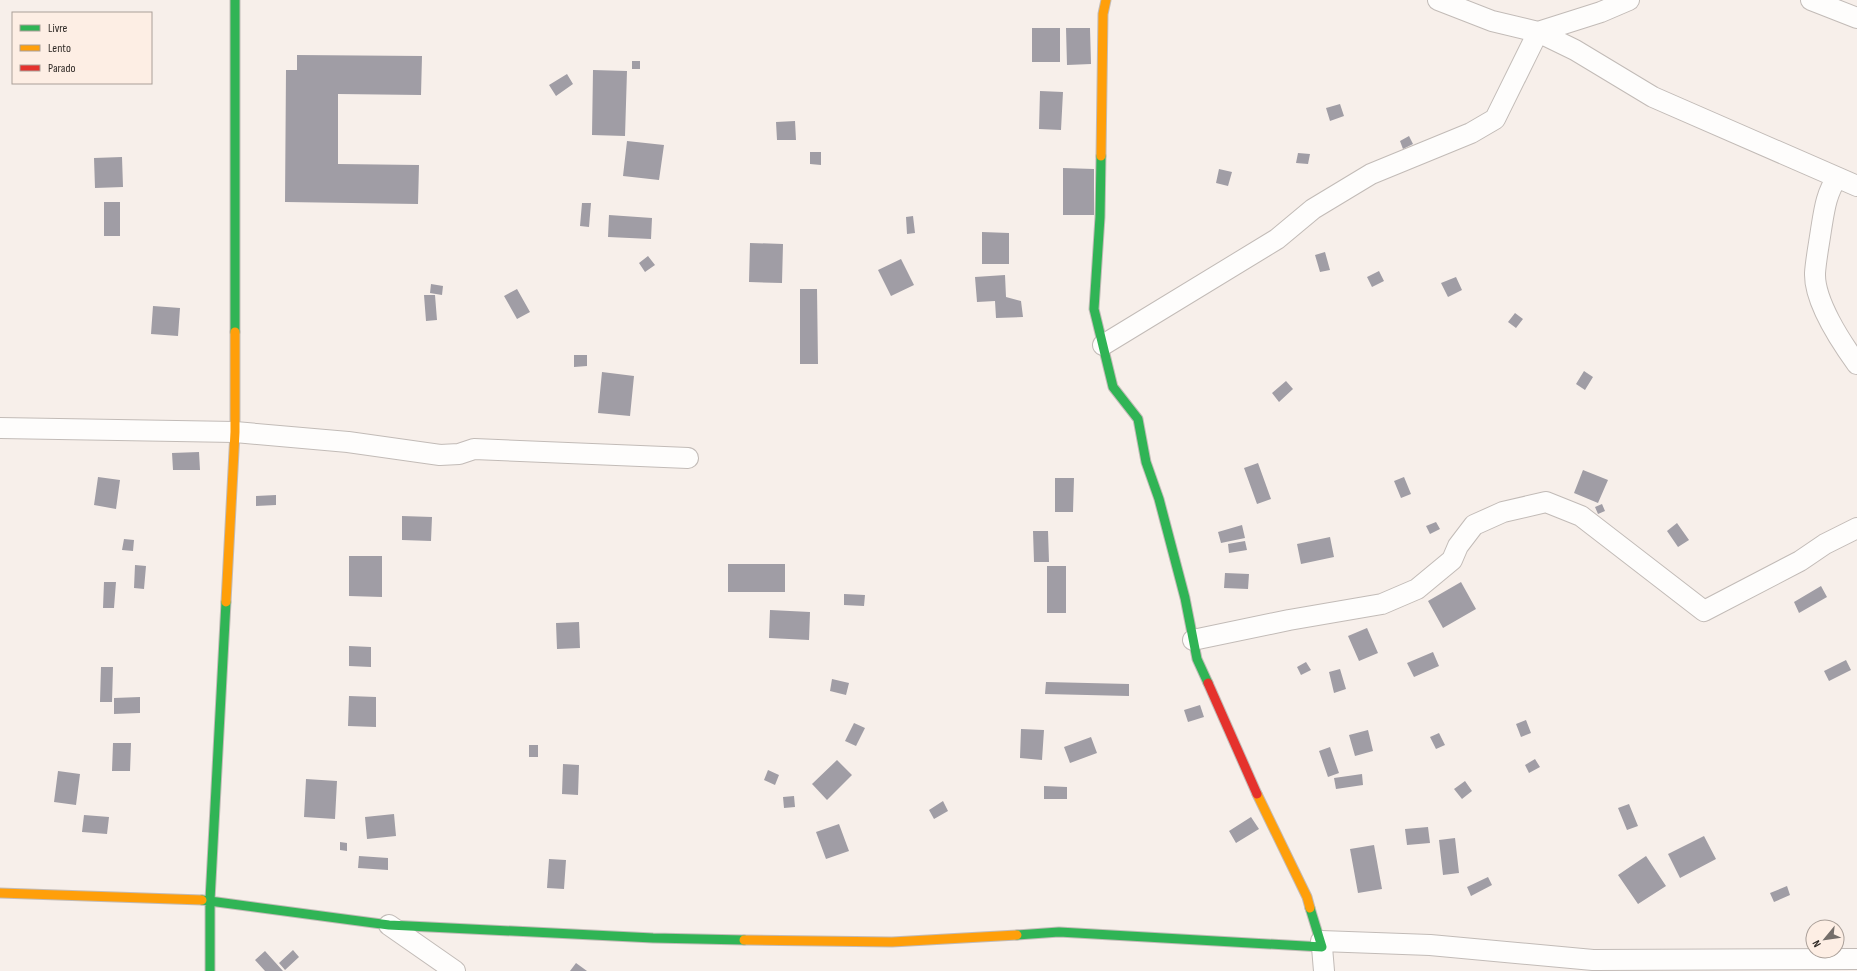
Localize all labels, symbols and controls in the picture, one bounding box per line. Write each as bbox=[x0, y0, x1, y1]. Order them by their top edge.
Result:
legend bbox=[12, 12, 152, 84]
text: Livre bbox=[48, 21, 68, 36]
text: Lento bbox=[48, 41, 71, 56]
text: Parado bbox=[48, 61, 75, 76]
north arrow bbox=[1805, 919, 1845, 959]
text: N bbox=[1810, 938, 1824, 949]

